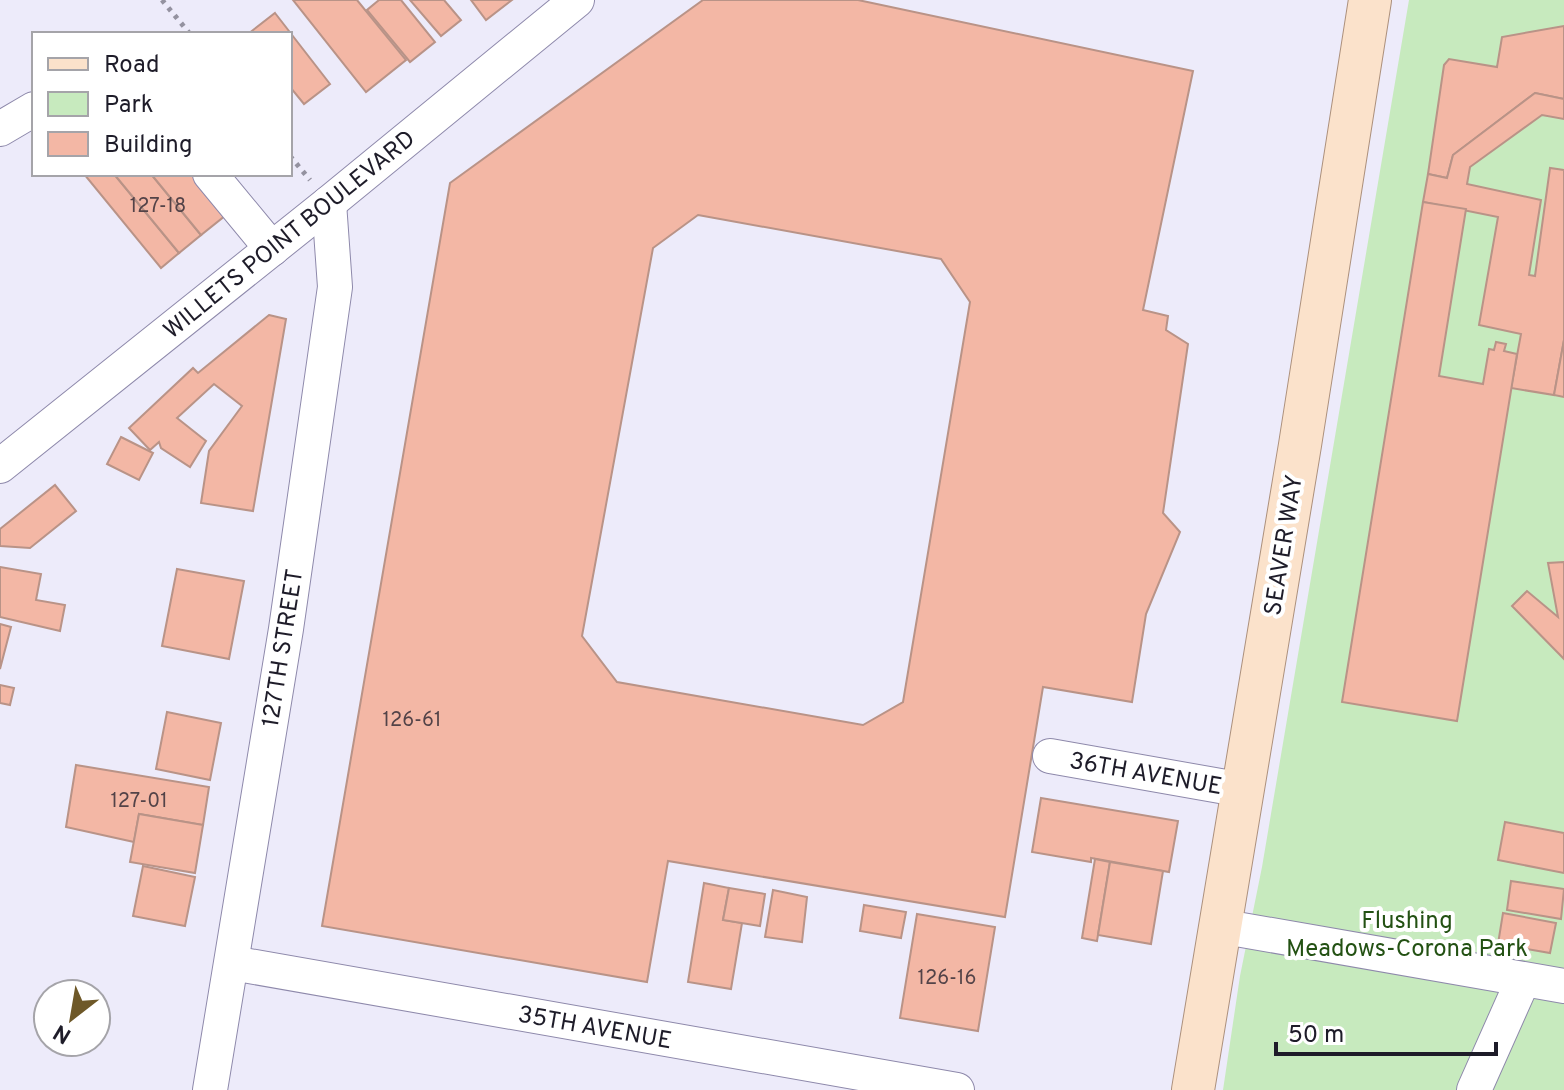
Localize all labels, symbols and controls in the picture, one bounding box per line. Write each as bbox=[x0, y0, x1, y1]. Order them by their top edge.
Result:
legend bbox=[32, 32, 292, 176]
text: Road bbox=[104, 51, 160, 81]
text: Park bbox=[104, 91, 154, 121]
street label: WILLETS POINT BOULEVARD bbox=[158, 125, 422, 346]
text: Building bbox=[104, 131, 193, 161]
house number: 127-18 bbox=[130, 194, 186, 220]
street label: SEAVER WAY bbox=[1259, 473, 1311, 618]
street label: 127TH STREET bbox=[257, 567, 311, 729]
house number: 126-61 bbox=[382, 708, 442, 734]
street label: 36TH AVENUE bbox=[1067, 747, 1224, 803]
house number: 127-01 bbox=[110, 789, 168, 815]
park label: Flushing Meadows-Corona Park bbox=[1286, 907, 1528, 965]
house number: 126-16 bbox=[917, 966, 977, 992]
north arrow bbox=[32, 978, 112, 1058]
street label: 35TH AVENUE bbox=[515, 1001, 674, 1057]
scale bar bbox=[1276, 1006, 1496, 1056]
text: N bbox=[49, 1017, 77, 1049]
text: 50 m bbox=[1288, 1021, 1344, 1051]

